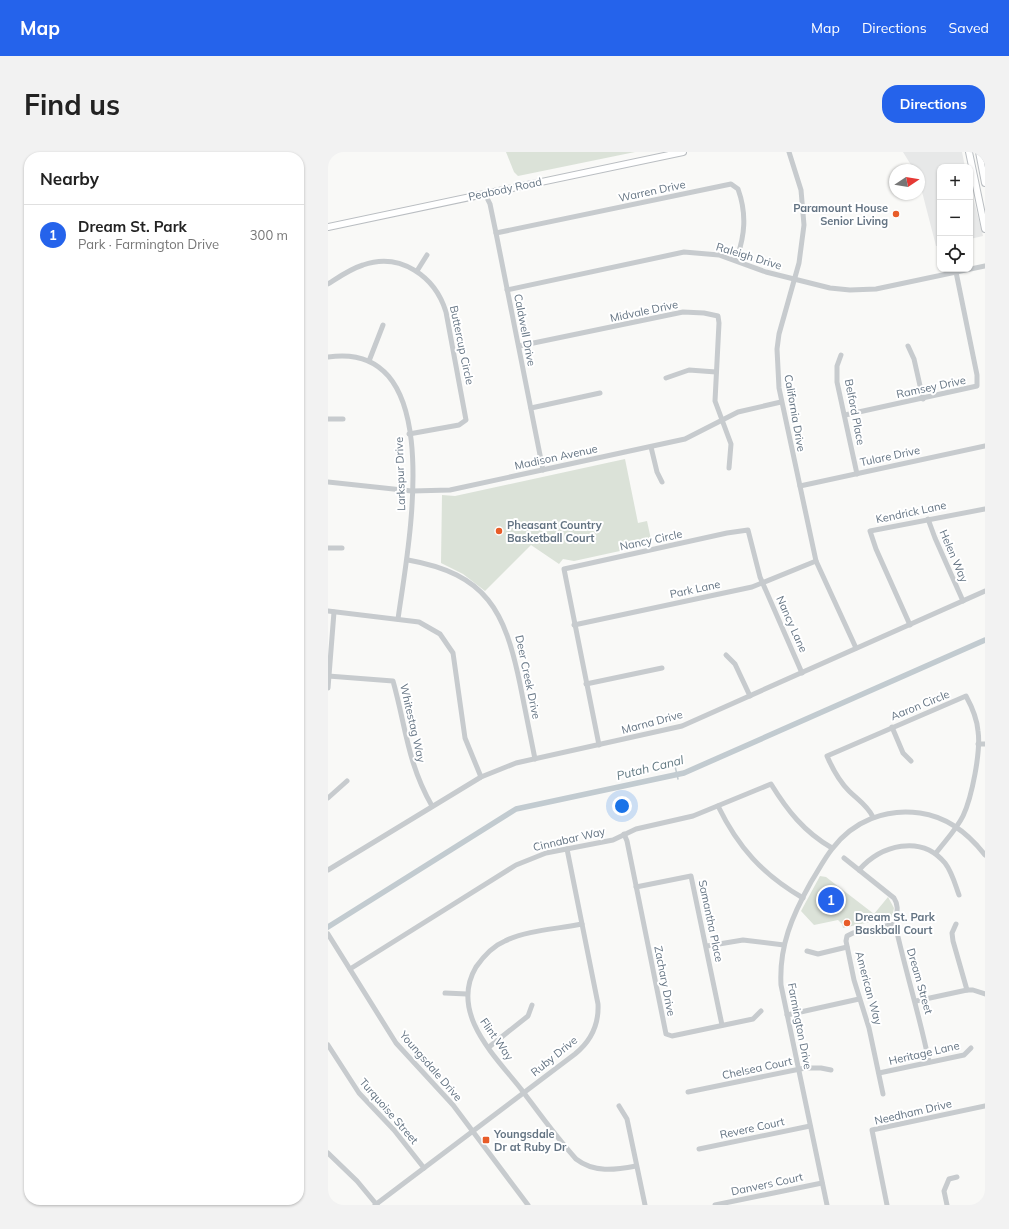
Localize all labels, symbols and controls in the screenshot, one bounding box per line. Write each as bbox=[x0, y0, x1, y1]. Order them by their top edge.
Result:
text: Map bbox=[20, 16, 60, 40]
text: Map bbox=[811, 19, 840, 37]
text: Directions bbox=[862, 19, 927, 37]
text: Saved bbox=[949, 19, 989, 37]
button: Directions bbox=[882, 85, 985, 123]
text: Find us bbox=[24, 87, 120, 122]
north arrow bbox=[889, 164, 925, 200]
map controls bbox=[937, 164, 973, 272]
button: + bbox=[937, 164, 973, 200]
text: Nearby bbox=[40, 168, 99, 189]
street label: Peabody Road bbox=[467, 174, 543, 204]
street label: Warren Drive bbox=[617, 177, 687, 205]
button: − bbox=[937, 200, 973, 236]
place label: Paramount House Senior Living bbox=[793, 201, 888, 228]
marker: Paramount House Senior Living bbox=[891, 209, 901, 219]
text: Dream St. Park bbox=[78, 217, 187, 236]
text: 1 bbox=[49, 227, 57, 243]
text: 300 m bbox=[250, 227, 288, 243]
text: Park · Farmington Drive bbox=[78, 236, 219, 252]
button: locate bbox=[937, 236, 973, 272]
street label: Raleigh Drive bbox=[714, 239, 784, 273]
street label: Caldwell Drive bbox=[511, 293, 539, 367]
street label: Midvale Drive bbox=[609, 297, 679, 325]
street label: Buttercup Circle bbox=[447, 304, 477, 386]
street label: California Drive bbox=[781, 373, 809, 453]
street label: Ramsey Drive bbox=[895, 373, 967, 401]
street label: Belford Place bbox=[842, 378, 868, 446]
street label: Larkspur Drive bbox=[392, 437, 408, 511]
street label: Madison Avenue bbox=[513, 441, 599, 473]
street label: Tulare Drive bbox=[859, 443, 921, 469]
street label: Kendrick Lane bbox=[875, 498, 947, 526]
place label: Pheasant Country Basketball Court bbox=[507, 518, 602, 545]
marker: Pheasant Country Basketball Court bbox=[494, 526, 504, 536]
street label: Nancy Circle bbox=[618, 527, 684, 553]
street label: Helen Way bbox=[937, 527, 972, 585]
street label: Park Lane bbox=[669, 577, 721, 601]
street label: Nancy Lane bbox=[773, 594, 811, 654]
street label: Deer Creek Drive bbox=[512, 634, 544, 720]
street label: Whitestag Way bbox=[397, 682, 429, 764]
street label: Aaron Circle bbox=[888, 687, 952, 723]
street label: Marna Drive bbox=[620, 707, 684, 737]
water label: Putah Canal bbox=[615, 752, 685, 783]
your location bbox=[612, 796, 632, 816]
street label: Cinnabar Way bbox=[532, 824, 607, 854]
street label: Samantha Place bbox=[695, 879, 727, 963]
pin: 1 bbox=[818, 885, 844, 915]
place label: Dream St. Park Baskball Court bbox=[855, 910, 936, 937]
marker: Dream St. Park Baskball Court bbox=[842, 918, 852, 928]
street label: Zachary Drive bbox=[651, 945, 679, 1017]
street label: Dream Street bbox=[904, 947, 936, 1016]
street label: American Way bbox=[852, 950, 886, 1026]
street label: Farmington Drive bbox=[785, 982, 815, 1070]
street label: Flint Way bbox=[477, 1015, 517, 1063]
street label: Youngsdale Drive bbox=[396, 1027, 465, 1104]
street label: Ruby Drive bbox=[528, 1033, 580, 1079]
street label: Heritage Lane bbox=[887, 1038, 961, 1068]
street label: Chelsea Court bbox=[721, 1054, 794, 1082]
street label: Turquoise Street bbox=[357, 1075, 422, 1147]
street label: Needham Drive bbox=[873, 1096, 953, 1128]
street label: Revere Court bbox=[718, 1114, 786, 1142]
place label: Youngsdale Dr at Ruby Dr bbox=[493, 1127, 567, 1154]
marker: Youngsdale Dr at Ruby Dr bbox=[481, 1135, 491, 1145]
street label: Danvers Court bbox=[730, 1170, 804, 1198]

